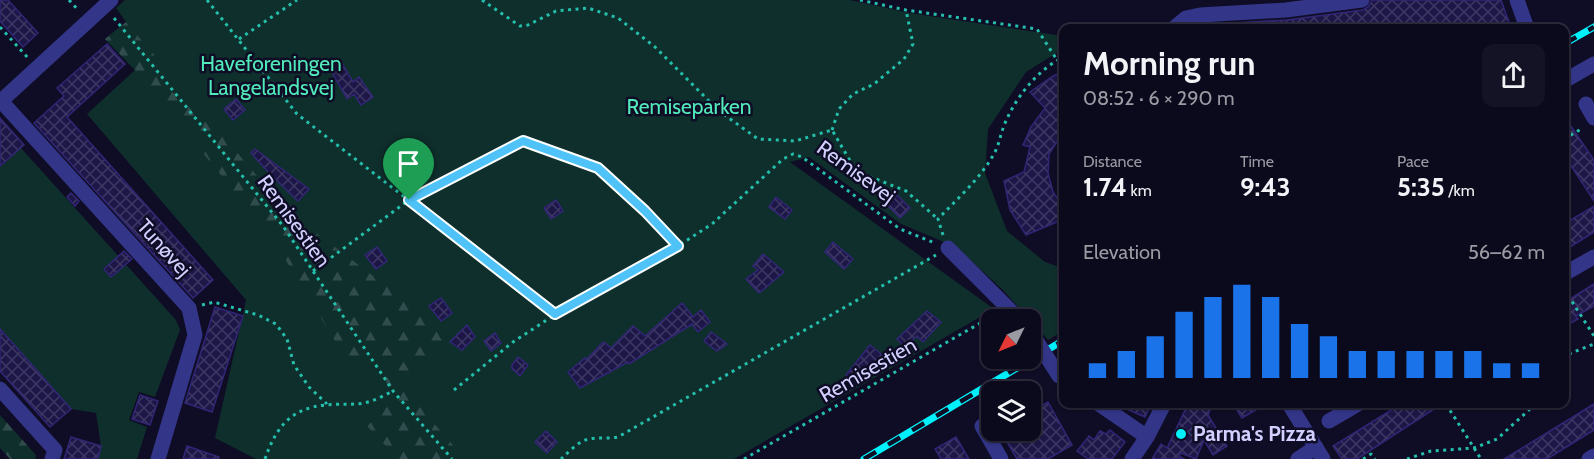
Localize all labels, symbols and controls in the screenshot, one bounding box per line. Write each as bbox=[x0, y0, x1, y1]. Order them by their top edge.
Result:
text: Morning run bbox=[1083, 43, 1255, 83]
button: share bbox=[1482, 44, 1545, 107]
park label: Haveforeningen Langelandsvej bbox=[200, 51, 342, 101]
text: 08:52 · 6 × 290 m bbox=[1083, 86, 1235, 110]
park label: Remiseparken bbox=[626, 94, 752, 119]
street label: Remisevej bbox=[812, 135, 900, 209]
pin bbox=[383, 138, 434, 200]
icon: arrive bbox=[392, 147, 425, 180]
text: Distance bbox=[1083, 152, 1142, 171]
text: Time bbox=[1240, 152, 1274, 171]
text: Pace bbox=[1397, 152, 1429, 171]
street label: Remisestien bbox=[253, 170, 336, 272]
text: 1.74 bbox=[1083, 171, 1127, 203]
text: 9:43 bbox=[1240, 171, 1291, 203]
text: 5:35 bbox=[1397, 171, 1445, 203]
text: km bbox=[1127, 181, 1152, 200]
text: /km bbox=[1445, 181, 1475, 200]
street label: Tunøvej bbox=[131, 214, 197, 282]
text: Elevation bbox=[1083, 240, 1161, 264]
text: 56–62 m bbox=[1468, 240, 1545, 264]
north arrow bbox=[981, 309, 1041, 369]
map controls bbox=[981, 309, 1041, 441]
street label: Remisestien bbox=[815, 332, 921, 407]
button: layers bbox=[981, 381, 1041, 441]
place label: Parma's Pizza bbox=[1193, 421, 1316, 446]
marker: Parma's Pizza bbox=[1174, 427, 1188, 441]

